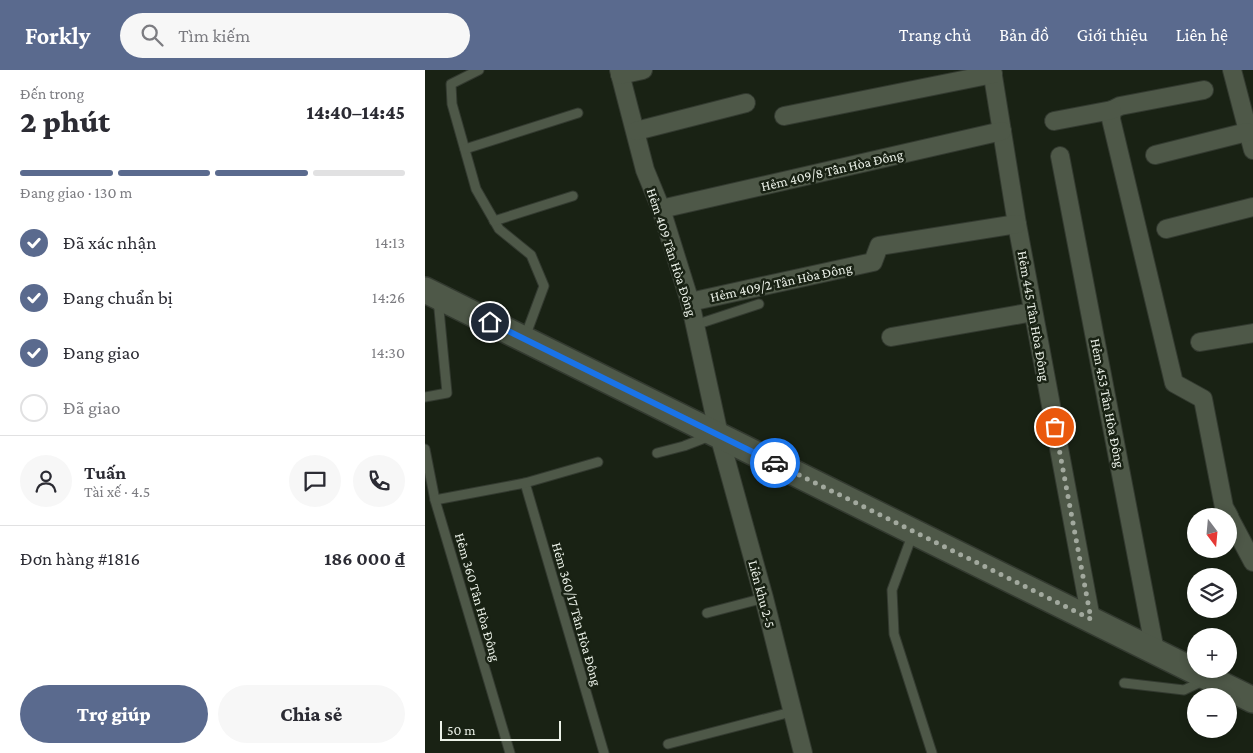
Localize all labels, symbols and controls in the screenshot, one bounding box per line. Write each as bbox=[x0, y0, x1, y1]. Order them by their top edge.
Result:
search box bbox=[120, 13, 470, 58]
icon: search bbox=[138, 21, 166, 49]
text: Forkly bbox=[25, 22, 90, 49]
text: Tìm kiếm bbox=[178, 25, 250, 46]
text: Trang chủ bbox=[899, 25, 971, 45]
text: Bản đồ bbox=[999, 25, 1049, 45]
text: Giới thiệu bbox=[1077, 25, 1148, 45]
text: Liên hệ bbox=[1176, 25, 1228, 45]
text: Đến trong bbox=[20, 85, 84, 102]
text: 14:40–14:45 bbox=[307, 102, 405, 123]
text: 2 phút bbox=[20, 103, 110, 139]
street label: Hẻm 409/8 Tân Hòa Đông bbox=[759, 146, 905, 194]
text: Đang giao · 130 m bbox=[20, 184, 132, 201]
street label: Hẻm 409 Tân Hòa Đông bbox=[644, 186, 700, 318]
icon: check bbox=[20, 229, 48, 257]
text: Đã xác nhận bbox=[63, 232, 156, 253]
text: 14:13 bbox=[375, 234, 405, 251]
street label: Hẻm 445 Tân Hòa Đông bbox=[1015, 249, 1053, 383]
street label: Hẻm 409/2 Tân Hòa Đông bbox=[709, 259, 854, 305]
icon: check bbox=[20, 284, 48, 312]
text: Đang chuẩn bị bbox=[63, 287, 173, 308]
text: 14:26 bbox=[372, 289, 405, 306]
pin bbox=[469, 301, 511, 343]
icon: home bbox=[476, 308, 504, 336]
street label: Hẻm 453 Tân Hòa Đông bbox=[1088, 337, 1128, 469]
icon: check bbox=[20, 339, 48, 367]
text: Đang giao bbox=[63, 342, 140, 363]
text: 14:30 bbox=[371, 344, 405, 361]
text: Đã giao bbox=[63, 397, 120, 418]
pin bbox=[1034, 406, 1076, 448]
icon: bag bbox=[1041, 413, 1069, 441]
courier bbox=[750, 438, 800, 488]
icon: car bbox=[761, 449, 789, 477]
button: person bbox=[20, 455, 72, 507]
button: chat bbox=[289, 455, 341, 507]
button: phone bbox=[353, 455, 405, 507]
text: Tuấn bbox=[84, 462, 126, 483]
text: Tài xế · 4.5 bbox=[84, 483, 150, 500]
north arrow bbox=[1187, 508, 1237, 558]
map controls bbox=[1187, 508, 1237, 738]
street label: Hẻm 360 Tân Hòa Đông bbox=[452, 531, 504, 663]
street label: Hẻm 360/17 Tân Hòa Đông bbox=[549, 541, 605, 688]
text: Đơn hàng #1816 bbox=[20, 548, 140, 569]
text: 186 000 ₫ bbox=[324, 548, 405, 569]
street label: Liên khu 2-5 bbox=[745, 558, 779, 630]
button: layers bbox=[1187, 568, 1237, 618]
button: + bbox=[1187, 628, 1237, 678]
button: Trợ giúp bbox=[20, 685, 208, 743]
button: Chia sẻ bbox=[218, 685, 405, 743]
button: − bbox=[1187, 688, 1237, 738]
scale bar bbox=[440, 718, 561, 741]
text: 50 m bbox=[447, 722, 475, 738]

